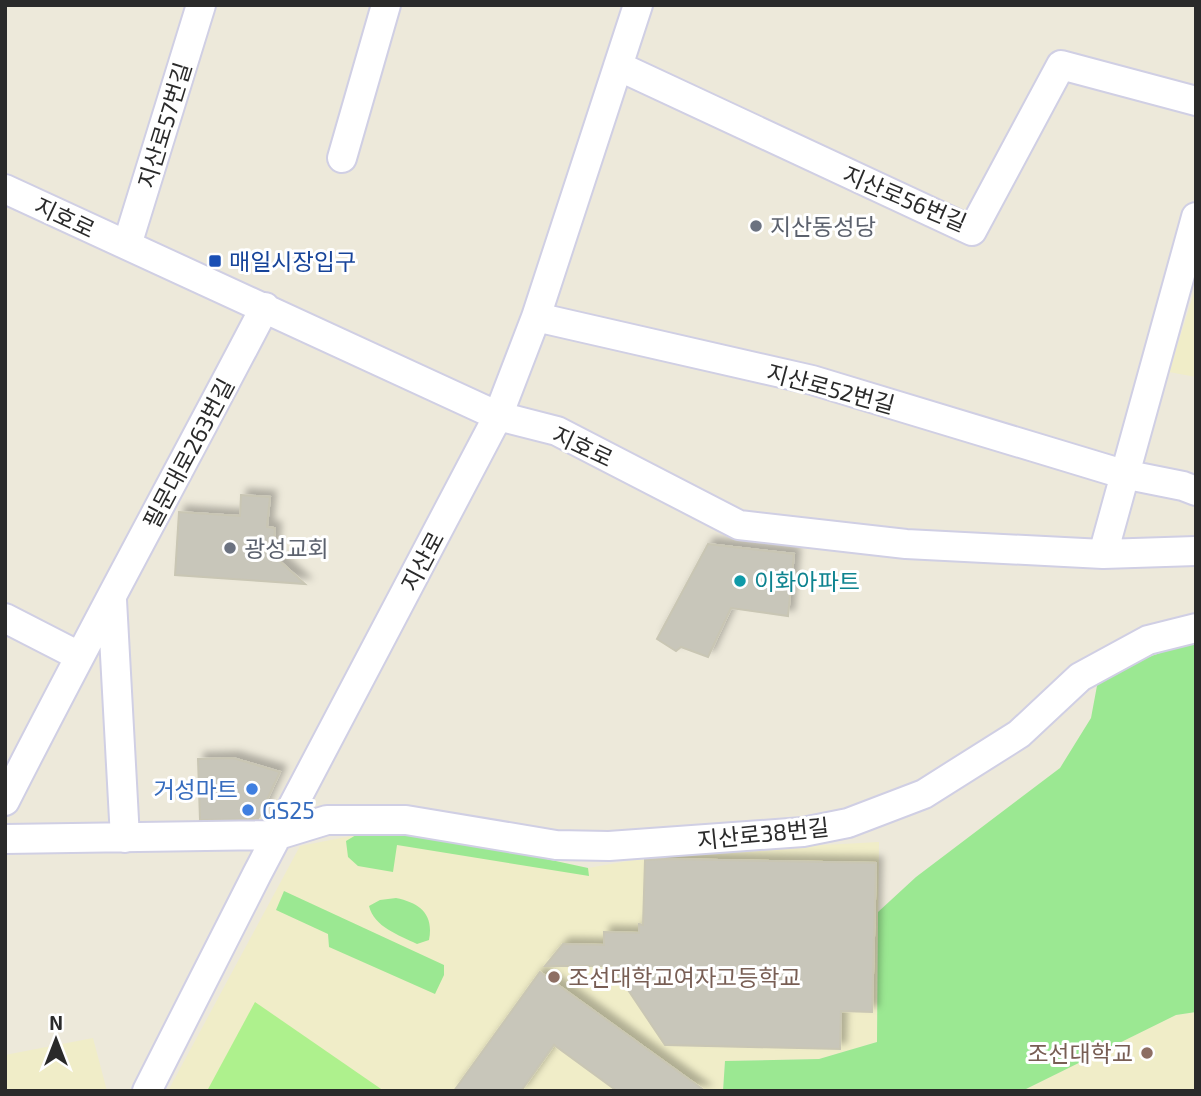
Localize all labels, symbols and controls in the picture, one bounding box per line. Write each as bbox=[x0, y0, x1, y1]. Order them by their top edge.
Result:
street label: 지산로57번길 bbox=[132, 59, 196, 191]
street label: 지산로56번길 bbox=[839, 159, 971, 237]
street label: 지호로 bbox=[30, 191, 100, 243]
place label: 지산동성당 bbox=[770, 212, 876, 240]
marker: 지산동성당 bbox=[748, 218, 764, 234]
place label: 매일시장입구 bbox=[229, 247, 356, 275]
marker: 매일시장입구 bbox=[207, 253, 223, 269]
street label: 지산로52번길 bbox=[764, 358, 898, 418]
street label: 필문대로263번길 bbox=[137, 373, 239, 533]
street label: 지호로 bbox=[548, 420, 618, 472]
street label: 지산로 bbox=[395, 526, 449, 596]
place label: 광성교회 bbox=[244, 534, 329, 562]
marker: 광성교회 bbox=[222, 540, 238, 556]
place label: 이화아파트 bbox=[754, 567, 860, 595]
marker: 이화아파트 bbox=[732, 573, 748, 589]
place label: 거성마트 bbox=[153, 775, 238, 803]
marker: 거성마트 bbox=[244, 781, 260, 797]
place label: GS25 bbox=[262, 796, 315, 824]
marker: GS25 bbox=[240, 802, 256, 818]
street label: 지산로38번길 bbox=[696, 812, 830, 854]
place label: 조선대학교여자고등학교 bbox=[568, 963, 801, 991]
marker: 조선대학교여자고등학교 bbox=[546, 969, 562, 985]
north arrow bbox=[21, 1005, 91, 1075]
text: N bbox=[49, 1011, 63, 1034]
place label: 조선대학교 bbox=[1027, 1039, 1133, 1067]
marker: 조선대학교 bbox=[1139, 1045, 1155, 1061]

